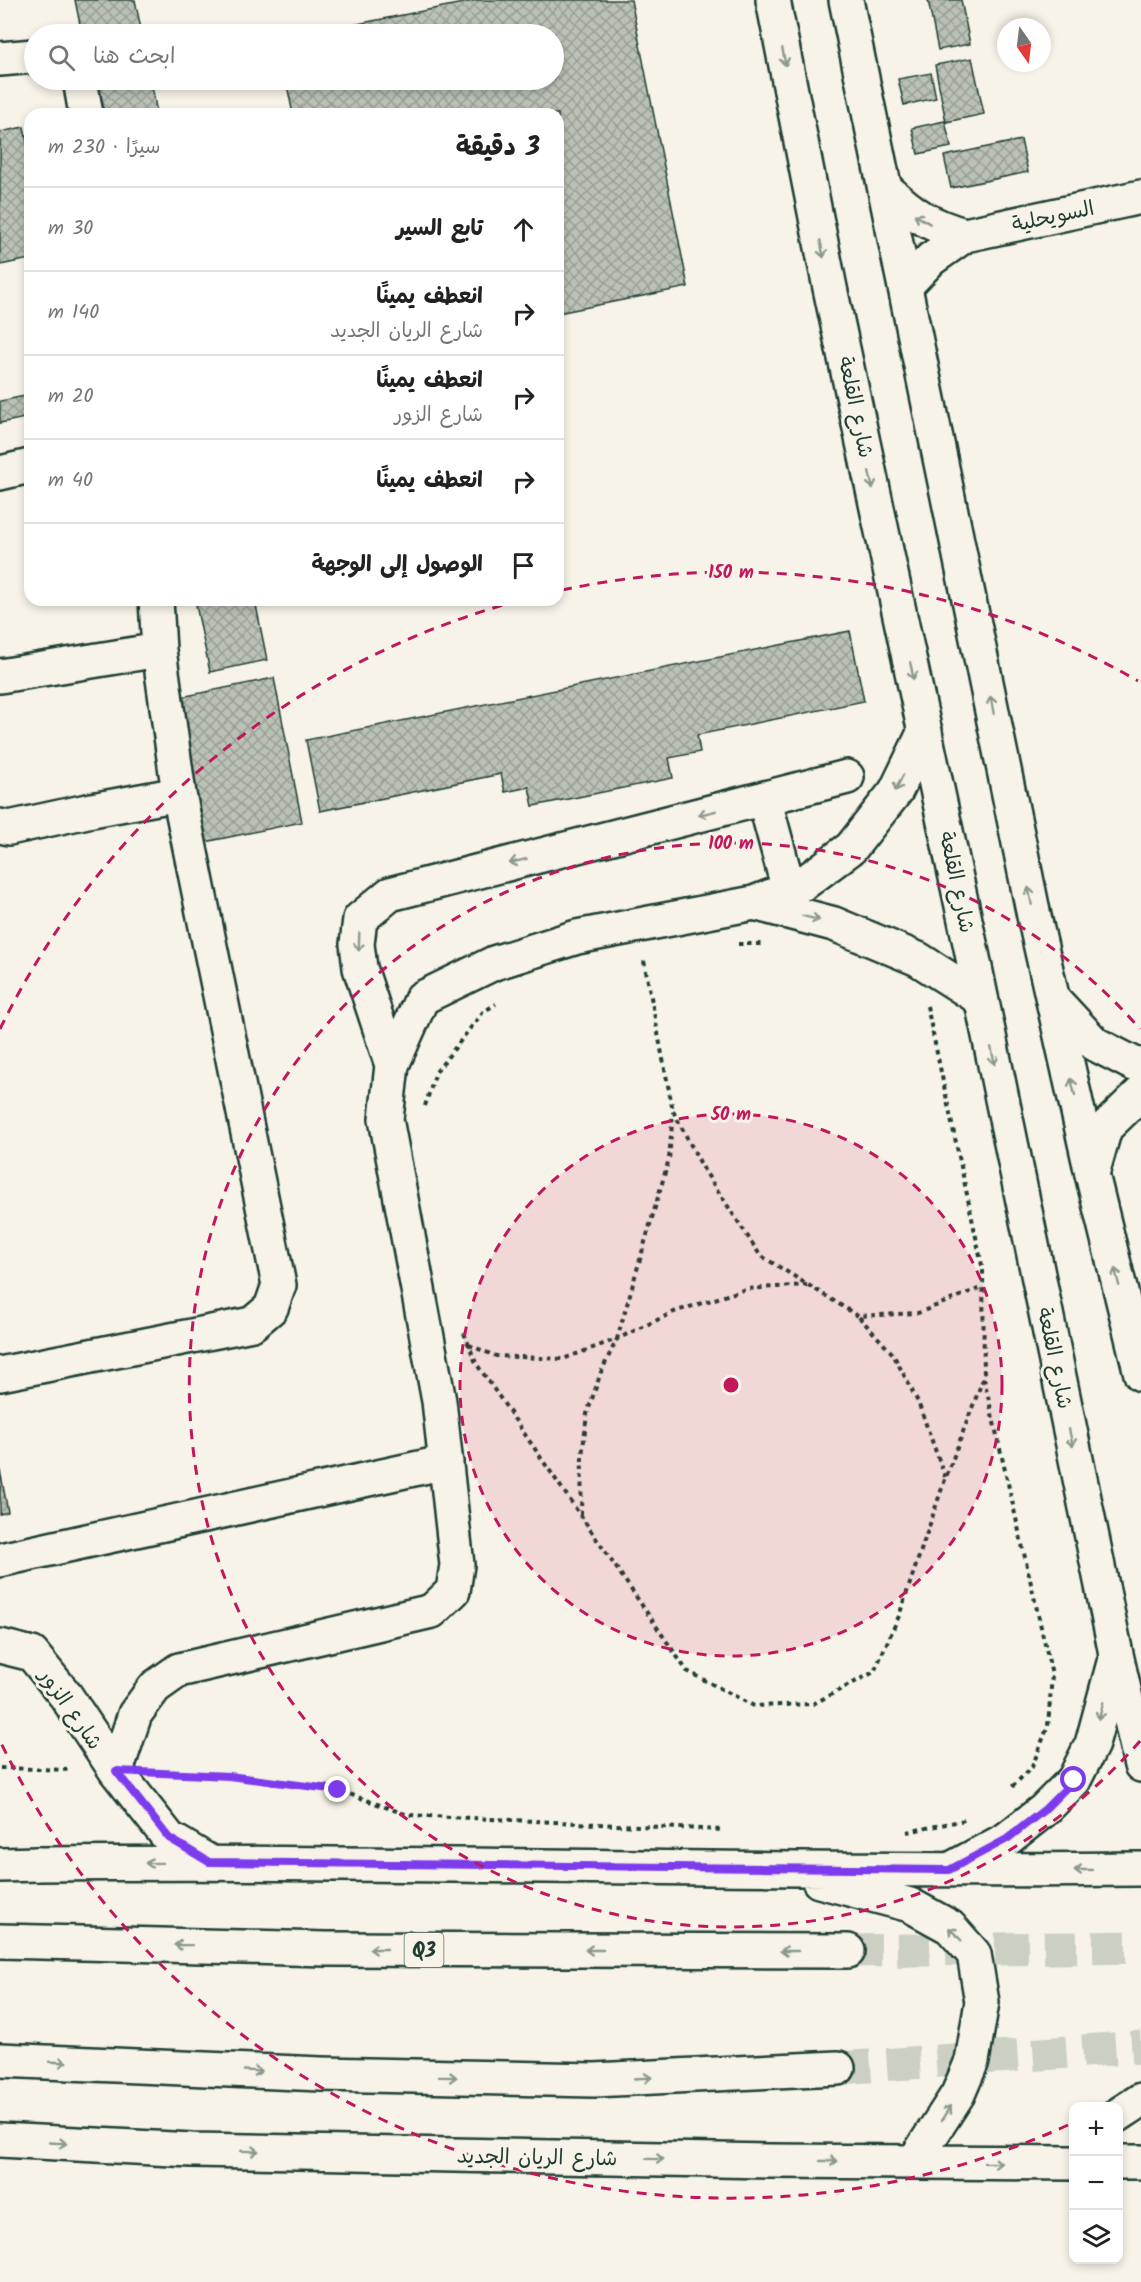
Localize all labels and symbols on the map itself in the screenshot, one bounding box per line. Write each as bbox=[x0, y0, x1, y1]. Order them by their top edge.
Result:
north arrow bbox=[997, 18, 1051, 72]
one-way arrow bbox=[779, 47, 790, 67]
street label: السويحلية bbox=[1009, 193, 1098, 242]
one-way arrow bbox=[914, 212, 931, 224]
one-way arrow bbox=[817, 239, 829, 258]
street label: شارع القلعة bbox=[828, 353, 881, 461]
one-way arrow bbox=[866, 471, 878, 490]
text: 150 m bbox=[708, 559, 754, 588]
one-way arrow bbox=[907, 661, 918, 680]
one-way arrow bbox=[985, 696, 997, 715]
one-way arrow bbox=[893, 774, 904, 792]
one-way arrow bbox=[698, 807, 717, 819]
street label: شارع القلعة bbox=[929, 828, 982, 936]
text: 100 m bbox=[708, 830, 754, 859]
one-way arrow bbox=[509, 856, 528, 867]
one-way arrow bbox=[1024, 887, 1035, 907]
one-way arrow bbox=[801, 913, 820, 924]
one-way arrow bbox=[353, 932, 364, 952]
one-way arrow bbox=[988, 1046, 999, 1066]
one-way arrow bbox=[1067, 1077, 1078, 1097]
text: 50 m bbox=[710, 1101, 751, 1130]
one-way arrow bbox=[1111, 1267, 1123, 1286]
street label: شارع القلعة bbox=[1027, 1304, 1080, 1412]
centre of rings bbox=[721, 1375, 741, 1395]
one-way arrow bbox=[1066, 1427, 1077, 1447]
street label: شارع الزور bbox=[28, 1661, 110, 1757]
one-way arrow bbox=[1094, 1701, 1106, 1720]
route start bbox=[1060, 1766, 1086, 1792]
route end bbox=[324, 1776, 350, 1802]
one-way arrow bbox=[145, 1857, 165, 1869]
one-way arrow bbox=[1073, 1864, 1093, 1876]
one-way arrow bbox=[948, 1926, 962, 1941]
road number: Q3 bbox=[404, 1933, 444, 1967]
one-way arrow bbox=[174, 1940, 194, 1951]
one-way arrow bbox=[369, 1943, 389, 1955]
one-way arrow bbox=[585, 1944, 605, 1956]
one-way arrow bbox=[780, 1945, 800, 1957]
one-way arrow bbox=[48, 2056, 68, 2068]
one-way arrow bbox=[243, 2066, 263, 2077]
one-way arrow bbox=[438, 2071, 458, 2083]
one-way arrow bbox=[633, 2072, 653, 2083]
one-way arrow bbox=[940, 2105, 952, 2122]
one-way arrow bbox=[48, 2138, 68, 2149]
street label: شارع الريان الجديد bbox=[456, 2141, 618, 2176]
one-way arrow bbox=[240, 2145, 260, 2157]
one-way arrow bbox=[645, 2153, 665, 2165]
one-way arrow bbox=[818, 2155, 838, 2167]
one-way arrow bbox=[983, 2157, 1003, 2169]

